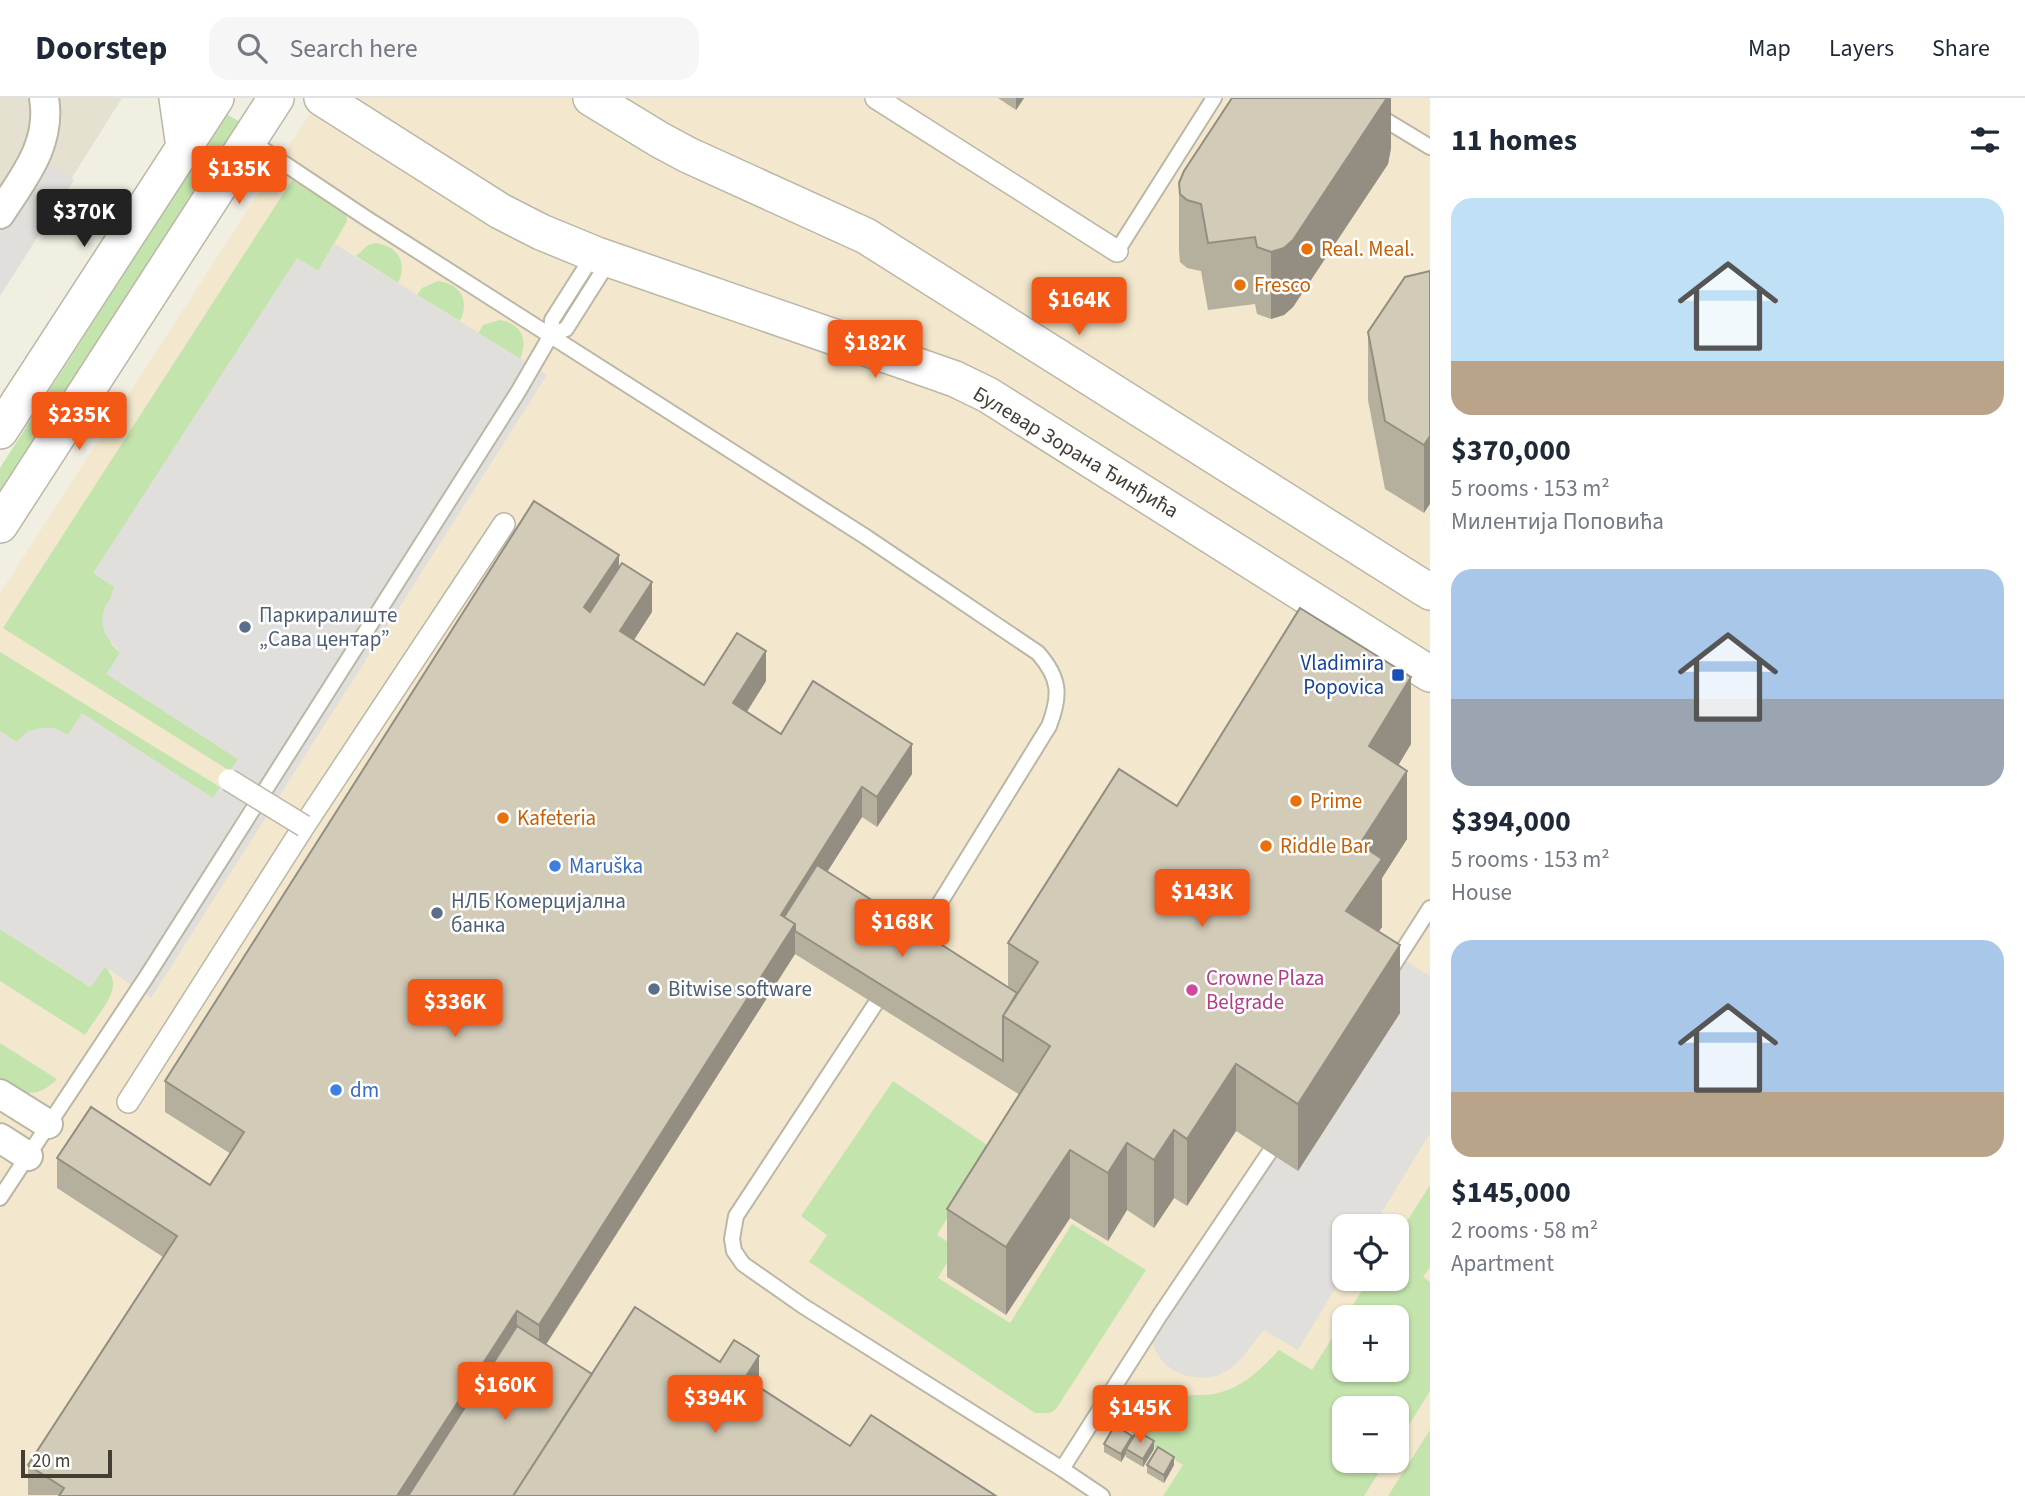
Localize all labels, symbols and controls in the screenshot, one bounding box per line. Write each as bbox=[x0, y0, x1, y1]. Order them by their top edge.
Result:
search box bbox=[209, 17, 699, 80]
text: Doorstep bbox=[35, 25, 167, 72]
icon: search bbox=[233, 29, 271, 67]
text: Search here bbox=[289, 30, 418, 67]
text: Map bbox=[1748, 31, 1791, 66]
text: Layers bbox=[1829, 31, 1894, 66]
text: Share bbox=[1932, 31, 1990, 66]
text: 11 homes bbox=[1451, 119, 1577, 162]
icon: filters bbox=[1966, 121, 2004, 159]
pin: $135K bbox=[190, 146, 288, 206]
text: $135K bbox=[208, 152, 270, 185]
pin: $370K bbox=[35, 190, 133, 249]
text: $370K bbox=[53, 195, 115, 228]
place label: Real. Meal. bbox=[1321, 234, 1415, 264]
marker: Real. Meal. bbox=[1299, 241, 1315, 257]
icon: home bbox=[1665, 243, 1791, 369]
place label: Fresco bbox=[1254, 270, 1311, 300]
marker: Fresco bbox=[1232, 277, 1248, 293]
pin: $164K bbox=[1030, 278, 1128, 337]
text: $164K bbox=[1048, 283, 1110, 316]
pin: $182K bbox=[826, 320, 924, 380]
text: $182K bbox=[844, 326, 906, 359]
street label: Булевар Зорана Ђинђића bbox=[967, 379, 1185, 525]
pin: $235K bbox=[30, 392, 128, 452]
text: $235K bbox=[48, 398, 110, 431]
text: $370,000 bbox=[1451, 429, 1571, 472]
text: 5 rooms · 153 m² bbox=[1451, 472, 1610, 505]
text: Милентија Поповића bbox=[1451, 505, 1664, 538]
place label: Паркиралиште „Сава центар” bbox=[259, 600, 398, 654]
icon: home bbox=[1665, 614, 1791, 740]
marker: Паркиралиште „Сава центар” bbox=[237, 619, 253, 635]
place label: Vladimira Popovica bbox=[1300, 648, 1384, 702]
marker: Vladimira Popovica bbox=[1390, 667, 1406, 683]
place label: Prime bbox=[1310, 786, 1362, 816]
marker: Prime bbox=[1288, 793, 1304, 809]
text: $394,000 bbox=[1451, 800, 1571, 843]
place label: Kafeteria bbox=[517, 803, 596, 833]
marker: Kafeteria bbox=[495, 810, 511, 826]
place label: Riddle Bar bbox=[1280, 831, 1371, 861]
marker: Riddle Bar bbox=[1258, 838, 1274, 854]
text: 5 rooms · 153 m² bbox=[1451, 843, 1610, 876]
place label: Maruška bbox=[569, 851, 643, 881]
marker: Maruška bbox=[547, 858, 563, 874]
pin: $143K bbox=[1153, 870, 1251, 929]
text: $143K bbox=[1171, 875, 1233, 908]
text: House bbox=[1451, 876, 1512, 909]
place label: НЛБ Комерцијална банка bbox=[451, 886, 626, 940]
pin: $168K bbox=[853, 900, 951, 959]
marker: НЛБ Комерцијална банка bbox=[429, 905, 445, 921]
text: $168K bbox=[871, 905, 933, 938]
place label: Crowne Plaza Belgrade bbox=[1206, 963, 1324, 1017]
place label: Bitwise software bbox=[668, 974, 812, 1004]
pin: $336K bbox=[406, 979, 504, 1039]
marker: Bitwise software bbox=[646, 981, 662, 997]
marker: Crowne Plaza Belgrade bbox=[1184, 982, 1200, 998]
text: $336K bbox=[424, 985, 486, 1018]
icon: home bbox=[1665, 985, 1791, 1111]
place label: dm bbox=[350, 1075, 379, 1105]
marker: dm bbox=[328, 1082, 344, 1098]
text: $145,000 bbox=[1451, 1171, 1571, 1214]
map controls bbox=[1332, 1214, 1409, 1473]
button: locate bbox=[1332, 1214, 1409, 1291]
text: 2 rooms · 58 m² bbox=[1451, 1214, 1598, 1247]
text: Apartment bbox=[1451, 1247, 1554, 1280]
button: + bbox=[1332, 1305, 1409, 1382]
pin: $160K bbox=[456, 1362, 554, 1422]
text: $160K bbox=[474, 1368, 536, 1401]
pin: $394K bbox=[666, 1376, 764, 1435]
text: $394K bbox=[684, 1381, 746, 1414]
pin: $145K bbox=[1091, 1386, 1189, 1445]
text: $145K bbox=[1109, 1391, 1171, 1424]
button: − bbox=[1332, 1396, 1409, 1473]
scale bar bbox=[21, 1447, 112, 1479]
text: 20 m bbox=[32, 1448, 70, 1475]

